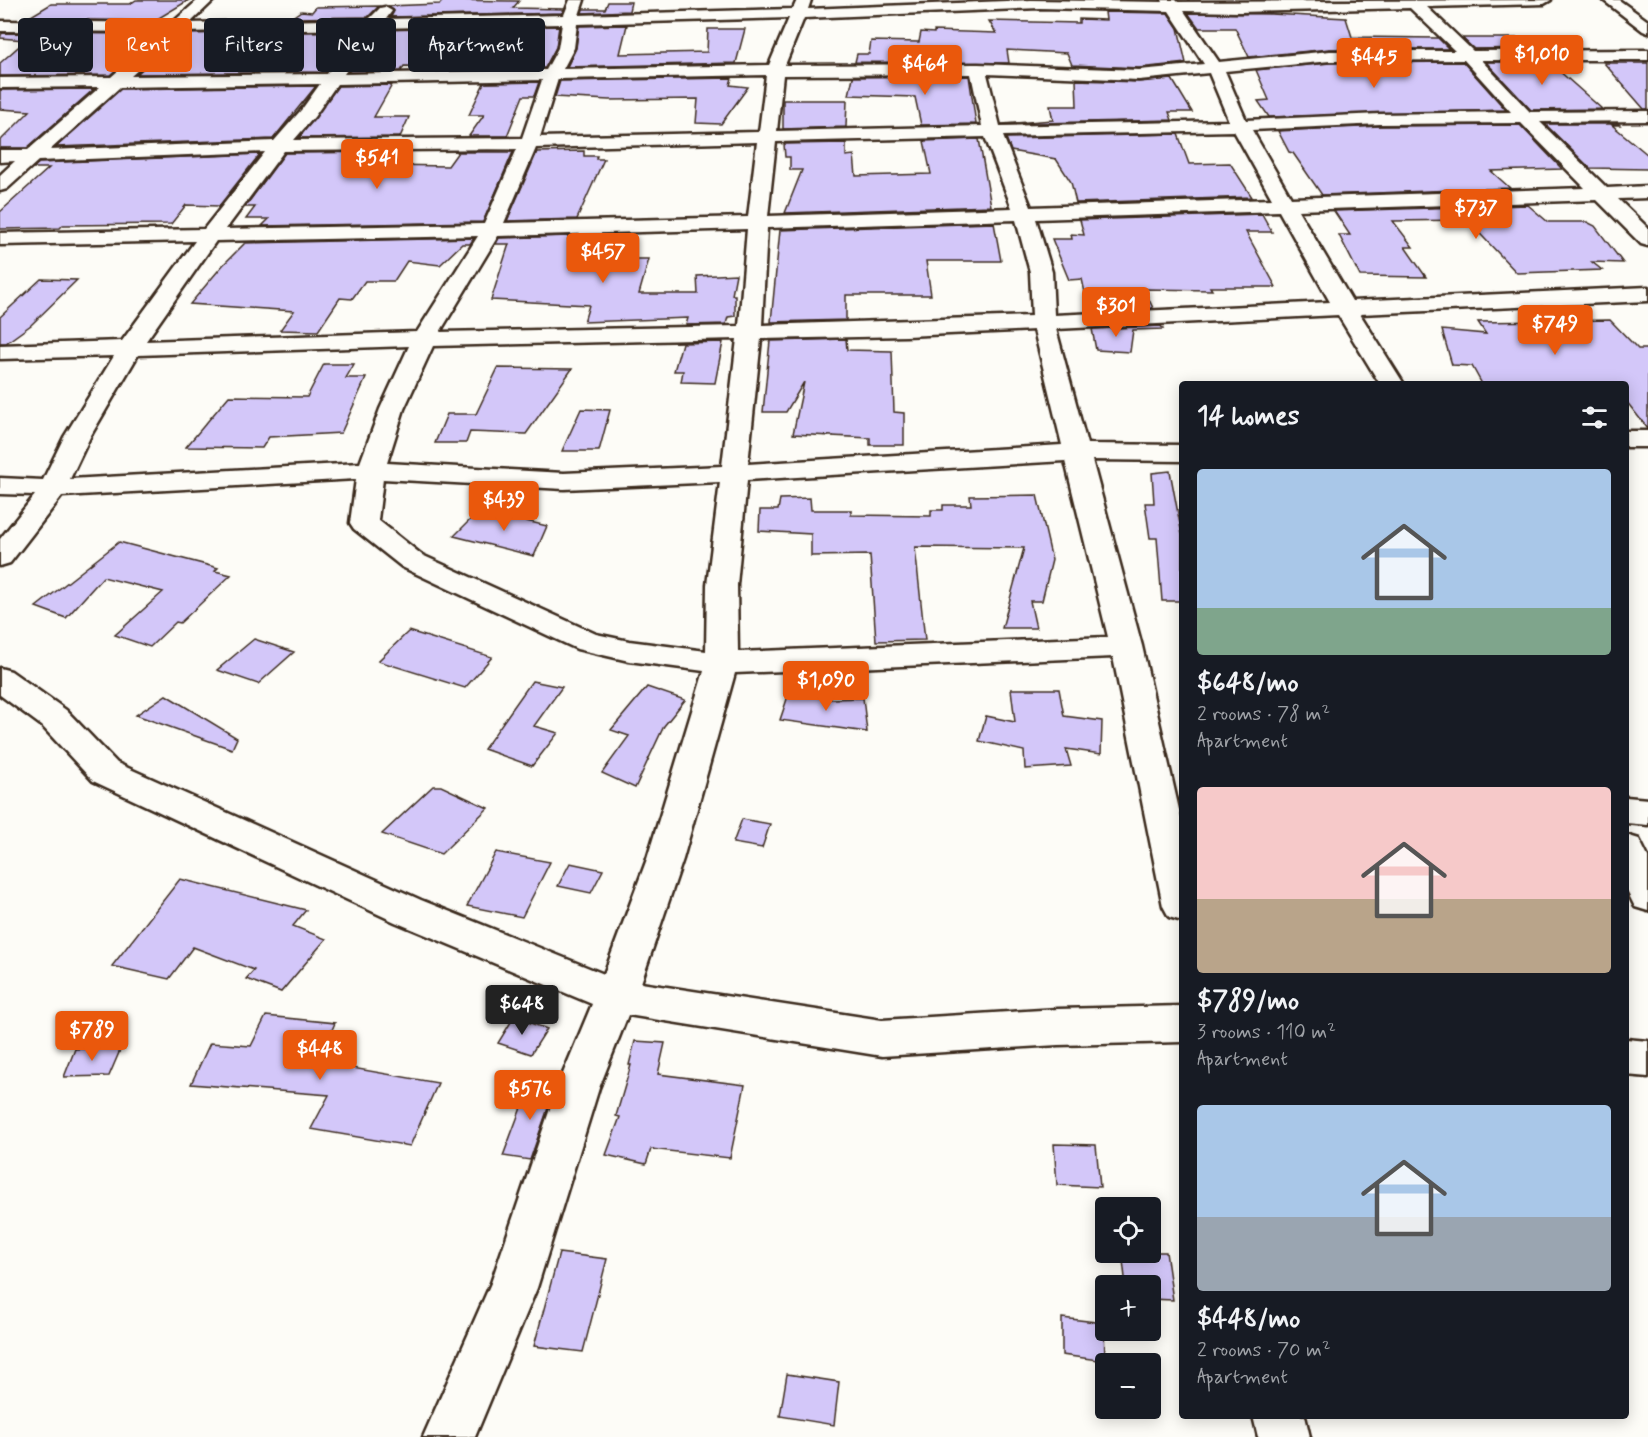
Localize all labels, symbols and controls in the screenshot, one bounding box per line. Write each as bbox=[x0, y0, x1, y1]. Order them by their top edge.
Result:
chip: Buy bbox=[18, 18, 93, 72]
chip: Rent bbox=[105, 18, 192, 72]
chip: Filters bbox=[204, 18, 304, 72]
chip: New bbox=[316, 18, 396, 72]
chip: Apartment bbox=[408, 18, 545, 72]
pin: $1,010 bbox=[1493, 35, 1591, 86]
pin: $445 bbox=[1338, 38, 1410, 89]
text: $1,010 bbox=[1514, 41, 1570, 68]
text: $445 bbox=[1351, 44, 1397, 71]
pin: $464 bbox=[889, 45, 961, 96]
text: $464 bbox=[902, 51, 948, 78]
pin: $541 bbox=[341, 139, 413, 190]
text: $541 bbox=[355, 145, 399, 172]
pin: $737 bbox=[1440, 189, 1512, 240]
text: $737 bbox=[1454, 195, 1498, 222]
pin: $457 bbox=[567, 233, 639, 284]
text: $457 bbox=[580, 239, 626, 266]
pin: $301 bbox=[1080, 287, 1152, 338]
text: $301 bbox=[1096, 293, 1136, 320]
pin: $749 bbox=[1519, 305, 1591, 356]
text: $749 bbox=[1532, 311, 1578, 338]
text: 14 homes bbox=[1197, 400, 1299, 434]
icon: filters bbox=[1578, 401, 1611, 434]
pin: $439 bbox=[468, 481, 540, 532]
text: $439 bbox=[483, 487, 525, 514]
icon: home bbox=[1350, 508, 1458, 616]
pin: $1,090 bbox=[777, 661, 875, 712]
text: $1,090 bbox=[797, 667, 855, 694]
text: $648/mo bbox=[1197, 667, 1299, 701]
text: 2 rooms · 78 m² bbox=[1197, 701, 1330, 728]
text: Apartment bbox=[1197, 728, 1288, 755]
icon: home bbox=[1350, 826, 1458, 934]
pin: $648 bbox=[486, 985, 558, 1036]
text: $789/mo bbox=[1197, 985, 1299, 1019]
text: $648 bbox=[500, 991, 544, 1018]
pin: $789 bbox=[56, 1011, 128, 1062]
text: $789 bbox=[69, 1017, 115, 1044]
text: 3 rooms · 110 m² bbox=[1197, 1019, 1336, 1046]
pin: $448 bbox=[284, 1030, 356, 1081]
text: $448 bbox=[297, 1036, 343, 1063]
text: Apartment bbox=[1197, 1046, 1288, 1073]
pin: $576 bbox=[494, 1070, 566, 1121]
text: $576 bbox=[508, 1076, 552, 1103]
icon: home bbox=[1350, 1144, 1458, 1252]
map controls bbox=[1095, 1197, 1161, 1419]
button: locate bbox=[1095, 1197, 1161, 1263]
button: + bbox=[1095, 1275, 1161, 1341]
text: $448/mo bbox=[1197, 1303, 1300, 1337]
text: 2 rooms · 70 m² bbox=[1197, 1337, 1331, 1364]
button: − bbox=[1095, 1353, 1161, 1419]
text: Apartment bbox=[1197, 1364, 1288, 1391]

